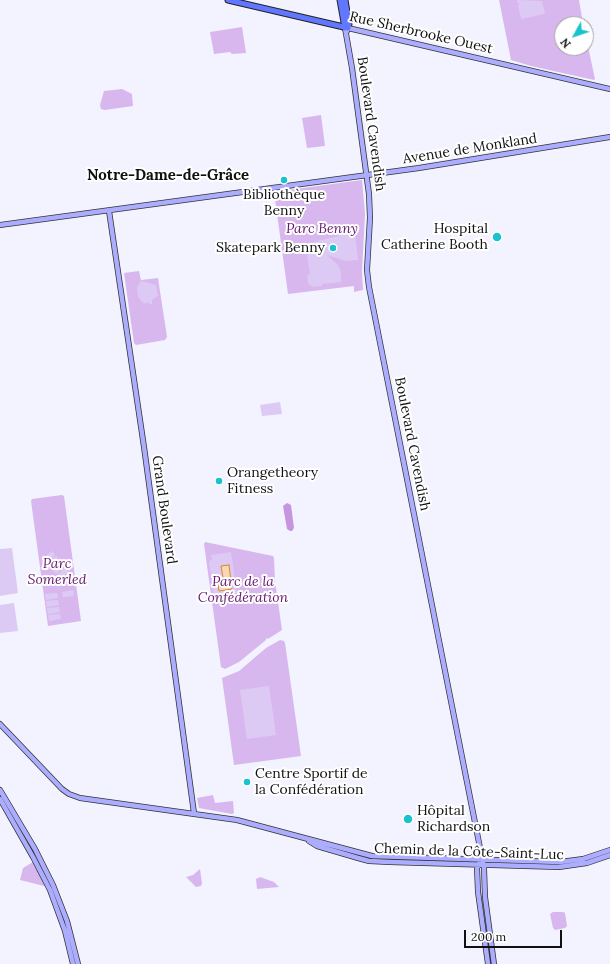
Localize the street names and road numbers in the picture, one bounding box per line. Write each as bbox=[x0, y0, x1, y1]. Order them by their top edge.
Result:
street label: Rue Sherbrooke Ouest bbox=[348, 8, 494, 58]
street label: Boulevard Cavendish bbox=[353, 56, 389, 192]
street label: Avenue de Monkland bbox=[402, 130, 538, 168]
street label: Boulevard Cavendish bbox=[391, 376, 433, 512]
street label: Grand Boulevard bbox=[148, 455, 180, 565]
street label: Chemin de la Côte-Saint-Luc bbox=[374, 840, 564, 864]

